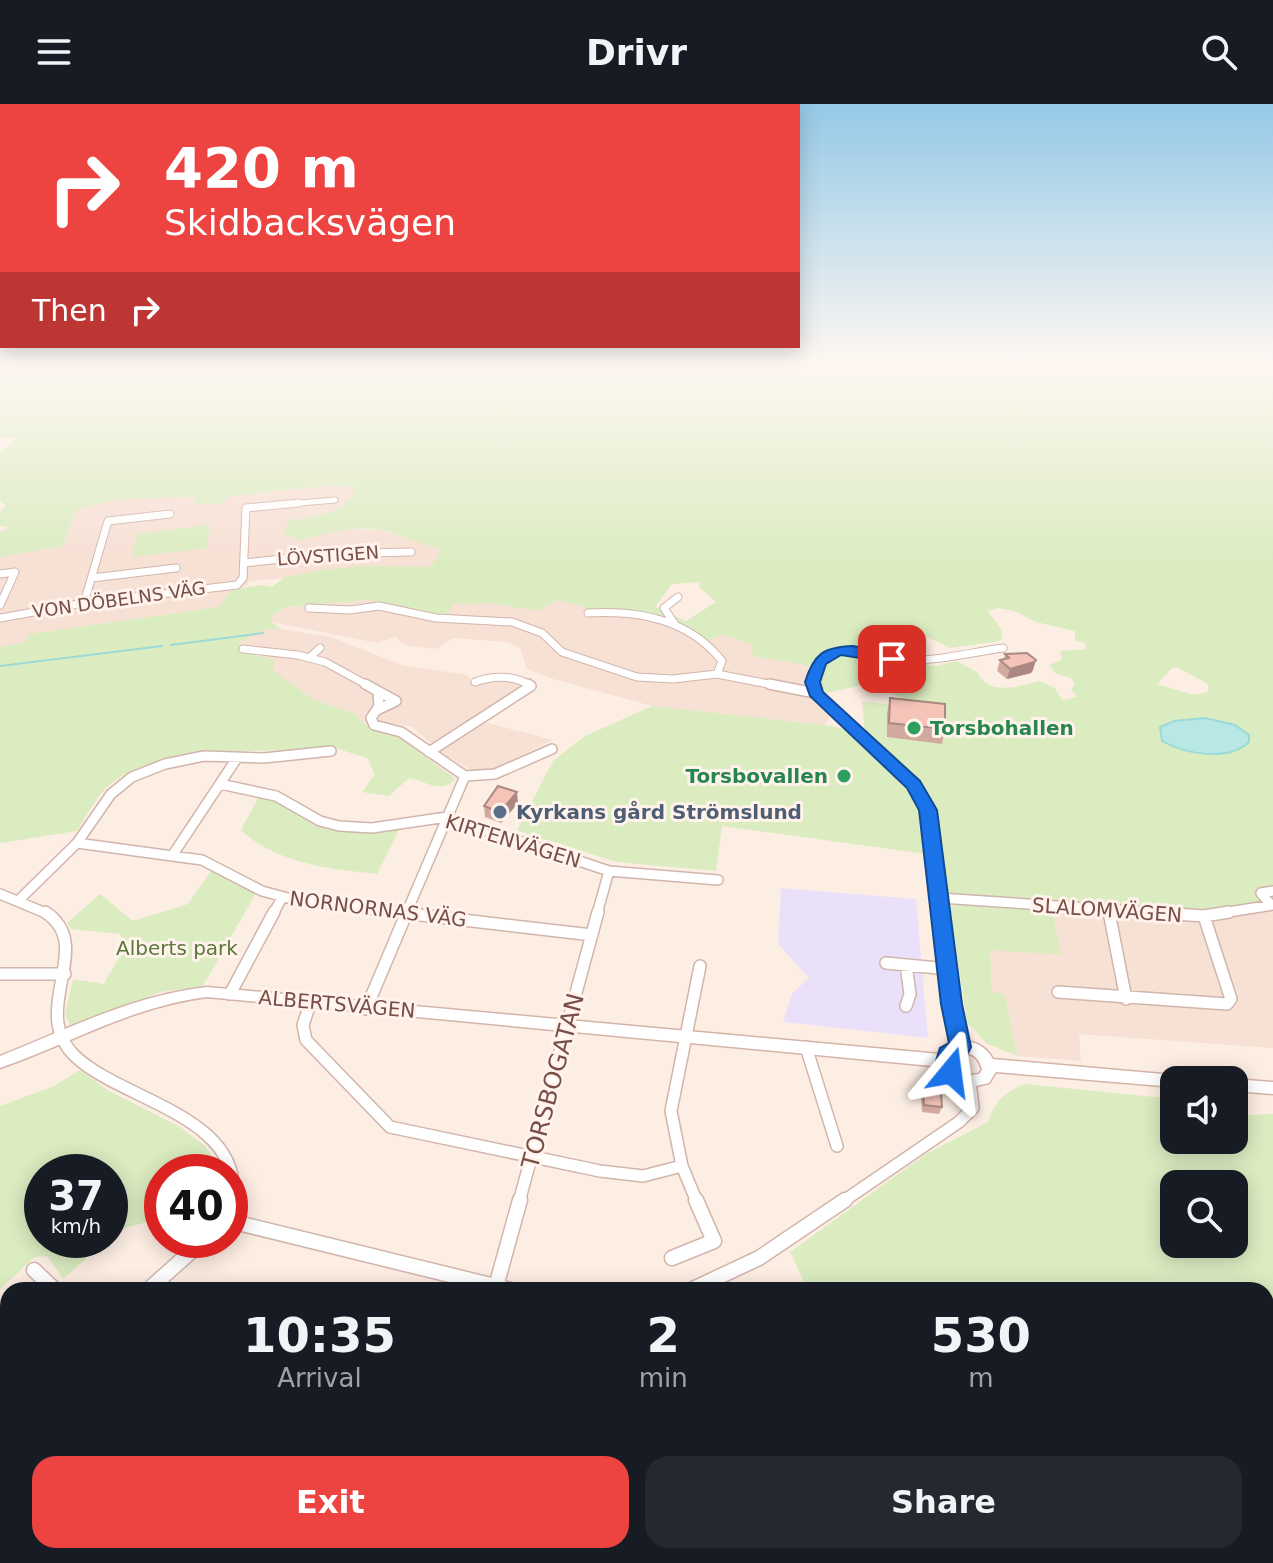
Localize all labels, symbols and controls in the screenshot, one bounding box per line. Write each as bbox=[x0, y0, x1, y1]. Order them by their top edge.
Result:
icon: menu bbox=[32, 30, 76, 74]
icon: search bbox=[1197, 30, 1241, 74]
text: Drivr bbox=[586, 32, 687, 73]
text: 420 m bbox=[164, 135, 359, 200]
icon: right bbox=[32, 136, 136, 240]
text: Skidbacksvägen bbox=[164, 202, 456, 243]
icon: right bbox=[123, 288, 167, 332]
text: Then bbox=[32, 293, 107, 328]
street label: LÖVSTIGEN bbox=[276, 541, 380, 570]
street label: VON DÖBELNS VÄG bbox=[31, 577, 207, 622]
pin bbox=[858, 625, 926, 693]
icon: arrive bbox=[870, 637, 914, 681]
place label: Torsbohallen bbox=[930, 716, 1074, 740]
marker: Torsbohallen bbox=[905, 719, 923, 737]
place label: Torsbovallen bbox=[685, 764, 828, 788]
marker: Torsbovallen bbox=[835, 767, 853, 785]
place label: Kyrkans gård Strömslund bbox=[516, 800, 802, 824]
marker: Kyrkans gård Strömslund bbox=[491, 803, 509, 821]
street label: KIRTENVÄGEN bbox=[442, 809, 584, 873]
street label: NORNORNAS VÄG bbox=[288, 886, 468, 932]
street label: SLALOMVÄGEN bbox=[1031, 893, 1183, 927]
park label: Alberts park bbox=[116, 936, 238, 960]
street label: ALBERTSVÄGEN bbox=[258, 985, 416, 1023]
street label: TORSBOGATAN bbox=[516, 990, 590, 1173]
position arrow bbox=[909, 1030, 993, 1114]
map controls bbox=[1160, 1066, 1248, 1258]
button: sound bbox=[1160, 1066, 1248, 1154]
speed limit sign: 40 bbox=[144, 1154, 248, 1258]
button: search bbox=[1160, 1170, 1248, 1258]
text: 37 bbox=[48, 1173, 104, 1219]
text: km/h bbox=[51, 1214, 101, 1238]
text: 10:35 bbox=[243, 1307, 396, 1363]
text: 2 bbox=[647, 1307, 680, 1363]
text: 530 bbox=[931, 1307, 1031, 1363]
text: Arrival bbox=[277, 1363, 362, 1393]
text: min bbox=[639, 1363, 688, 1393]
text: m bbox=[968, 1363, 994, 1393]
button: Exit bbox=[32, 1456, 629, 1548]
button: Share bbox=[645, 1456, 1242, 1548]

